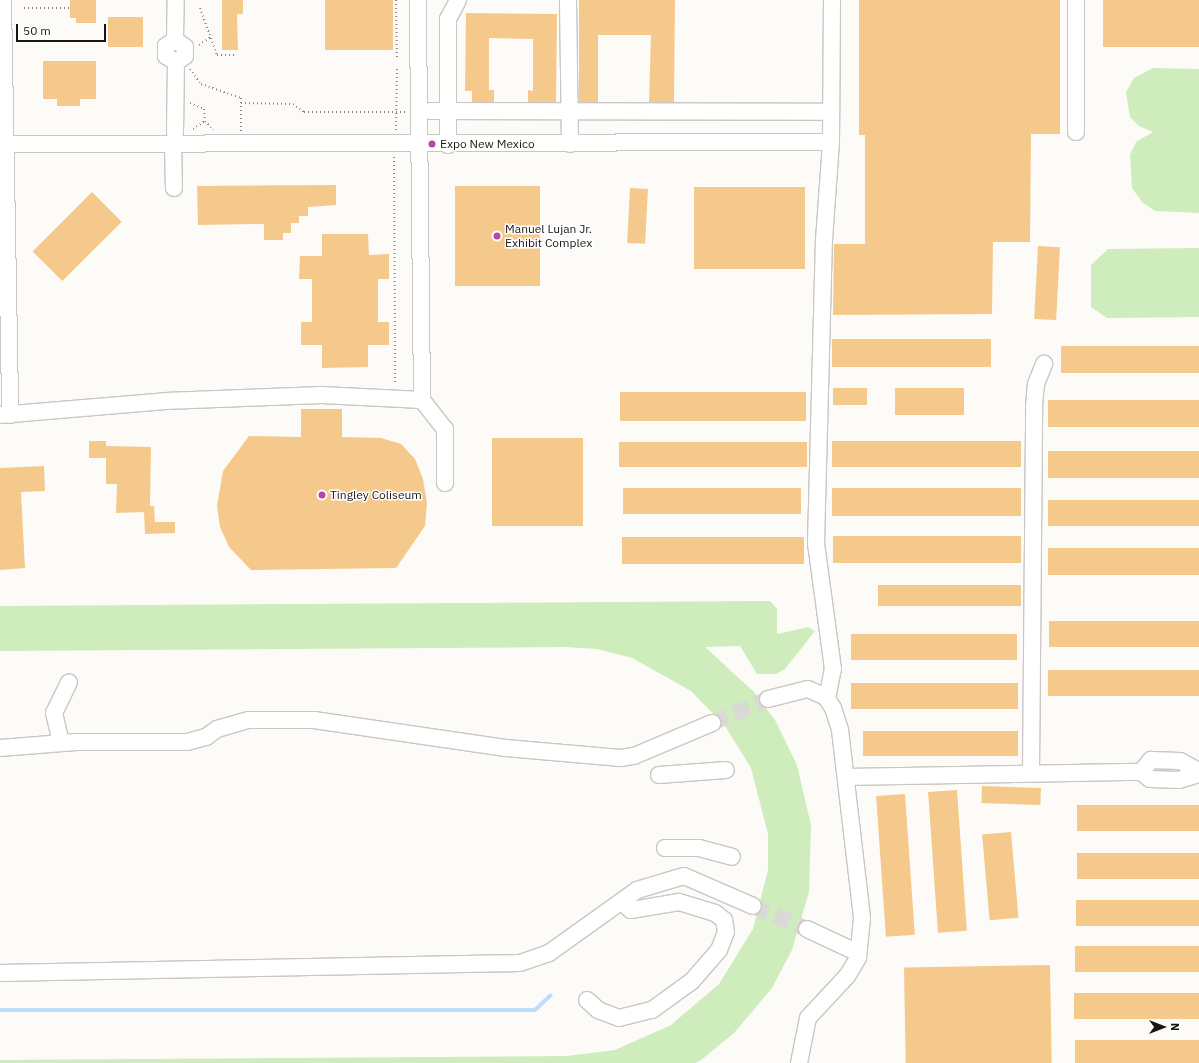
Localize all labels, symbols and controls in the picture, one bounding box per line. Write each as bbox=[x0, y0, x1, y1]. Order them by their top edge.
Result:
scale bar bbox=[18, 16, 108, 42]
text: 50 m bbox=[23, 23, 51, 38]
place label: Expo New Mexico bbox=[440, 137, 535, 151]
marker: Expo New Mexico bbox=[427, 139, 437, 149]
place label: Manuel Lujan Jr. Exhibit Complex bbox=[505, 222, 592, 250]
marker: Manuel Lujan Jr. Exhibit Complex bbox=[492, 231, 502, 241]
place label: Tingley Coliseum bbox=[330, 488, 422, 502]
marker: Tingley Coliseum bbox=[317, 490, 327, 500]
north arrow bbox=[1143, 1007, 1183, 1047]
text: N bbox=[1168, 1023, 1182, 1031]

